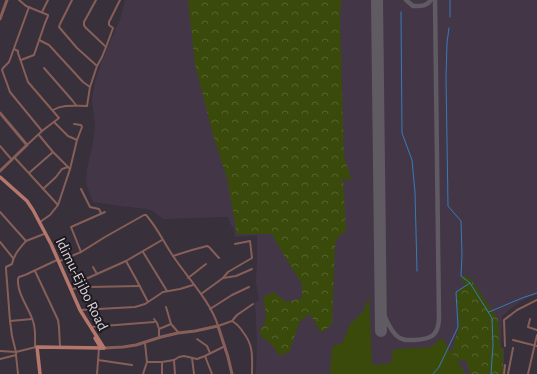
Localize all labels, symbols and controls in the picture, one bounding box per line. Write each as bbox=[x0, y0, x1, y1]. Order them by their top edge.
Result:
street label: Idimu-Ejibo Road bbox=[53, 235, 111, 333]

